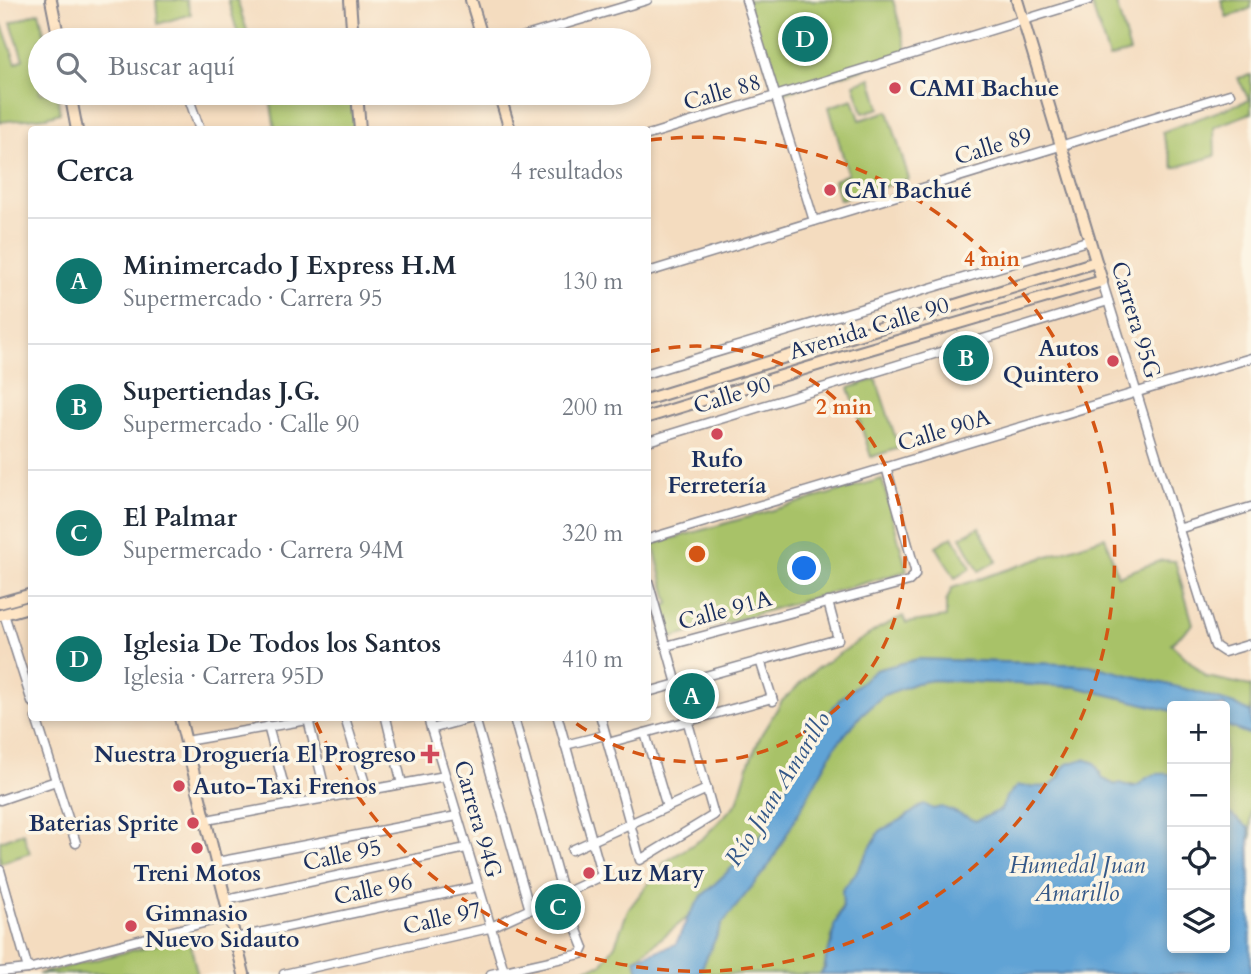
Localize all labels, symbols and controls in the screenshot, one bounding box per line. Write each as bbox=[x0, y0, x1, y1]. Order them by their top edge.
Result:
pin: D bbox=[782, 13, 828, 65]
search box bbox=[28, 28, 651, 105]
icon: search bbox=[52, 48, 90, 86]
text: Buscar aquí bbox=[108, 49, 235, 84]
street label: Calle 88 bbox=[680, 66, 764, 118]
place label: CAMI Bachue bbox=[909, 73, 1059, 104]
marker: CAMI Bachue bbox=[887, 80, 903, 96]
street label: Calle 89 bbox=[950, 120, 1036, 172]
text: Cerca bbox=[56, 151, 134, 192]
text: 4 resultados bbox=[510, 156, 623, 187]
place label: CAI Bachué bbox=[844, 175, 972, 206]
marker: CAI Bachué bbox=[822, 182, 838, 198]
text: 4 min bbox=[964, 245, 1020, 274]
text: Minimercado J Express H.M bbox=[123, 248, 457, 283]
street label: Carrera 95G bbox=[1103, 258, 1169, 382]
text: A bbox=[70, 266, 88, 297]
text: 130 m bbox=[562, 266, 623, 297]
text: Supermercado · Carrera 95 bbox=[123, 283, 383, 314]
street label: Avenida Calle 90 bbox=[785, 289, 953, 367]
pin: B bbox=[943, 332, 989, 384]
place label: Autos Quintero bbox=[1003, 333, 1099, 390]
marker: Autos Quintero bbox=[1105, 353, 1121, 369]
street label: Calle 90 bbox=[689, 369, 775, 421]
text: Supertiendas J.G. bbox=[123, 374, 320, 409]
text: B bbox=[71, 392, 87, 423]
text: 200 m bbox=[562, 392, 623, 423]
text: 2 min bbox=[816, 393, 872, 422]
street label: Calle 90A bbox=[894, 401, 995, 459]
text: Supermercado · Calle 90 bbox=[123, 409, 359, 440]
marker: Rufo Ferretería bbox=[709, 426, 725, 442]
place label: Rufo Ferretería bbox=[667, 444, 767, 501]
text: El Palmar bbox=[123, 500, 237, 535]
text: C bbox=[70, 518, 88, 549]
text: 320 m bbox=[562, 518, 623, 549]
text: Supermercado · Carrera 94M bbox=[123, 535, 404, 566]
centre of rings bbox=[685, 542, 709, 566]
your location bbox=[787, 551, 821, 585]
street label: Calle 91A bbox=[675, 582, 776, 637]
text: Iglesia De Todos los Santos bbox=[123, 626, 441, 661]
text: D bbox=[69, 644, 89, 675]
text: 410 m bbox=[562, 644, 623, 675]
text: Iglesia · Carrera 95D bbox=[123, 661, 324, 692]
pin: A bbox=[669, 670, 715, 722]
map controls bbox=[1167, 701, 1230, 953]
button: + bbox=[1167, 701, 1230, 764]
water label: Río Juan Amarillo bbox=[717, 705, 839, 873]
place label: Nuestra Droguería El Progreso bbox=[94, 739, 416, 770]
marker: Nuestra Droguería El Progreso bbox=[422, 746, 438, 762]
street label: Carrera 94G bbox=[446, 757, 510, 881]
button: − bbox=[1167, 764, 1230, 827]
place label: Auto-Taxi Frenos bbox=[193, 771, 377, 802]
marker: Auto-Taxi Frenos bbox=[171, 778, 187, 794]
place label: Baterias Sprite bbox=[28, 808, 179, 839]
marker: Baterias Sprite bbox=[185, 815, 201, 831]
button: locate bbox=[1167, 827, 1230, 890]
street label: Calle 95 bbox=[300, 832, 384, 878]
marker: Treni Motos bbox=[189, 840, 205, 856]
water label: Humedal Juan Amarillo bbox=[1009, 849, 1145, 910]
place label: Treni Motos bbox=[133, 858, 261, 889]
place label: Luz Mary bbox=[603, 858, 705, 889]
marker: Luz Mary bbox=[581, 865, 597, 881]
street label: Calle 96 bbox=[331, 866, 415, 912]
pin: C bbox=[535, 881, 581, 933]
button: layers bbox=[1167, 890, 1230, 953]
street label: Calle 97 bbox=[400, 894, 484, 942]
place label: Gimnasio Nuevo Sidauto bbox=[145, 898, 299, 955]
marker: Gimnasio Nuevo Sidauto bbox=[123, 918, 139, 934]

